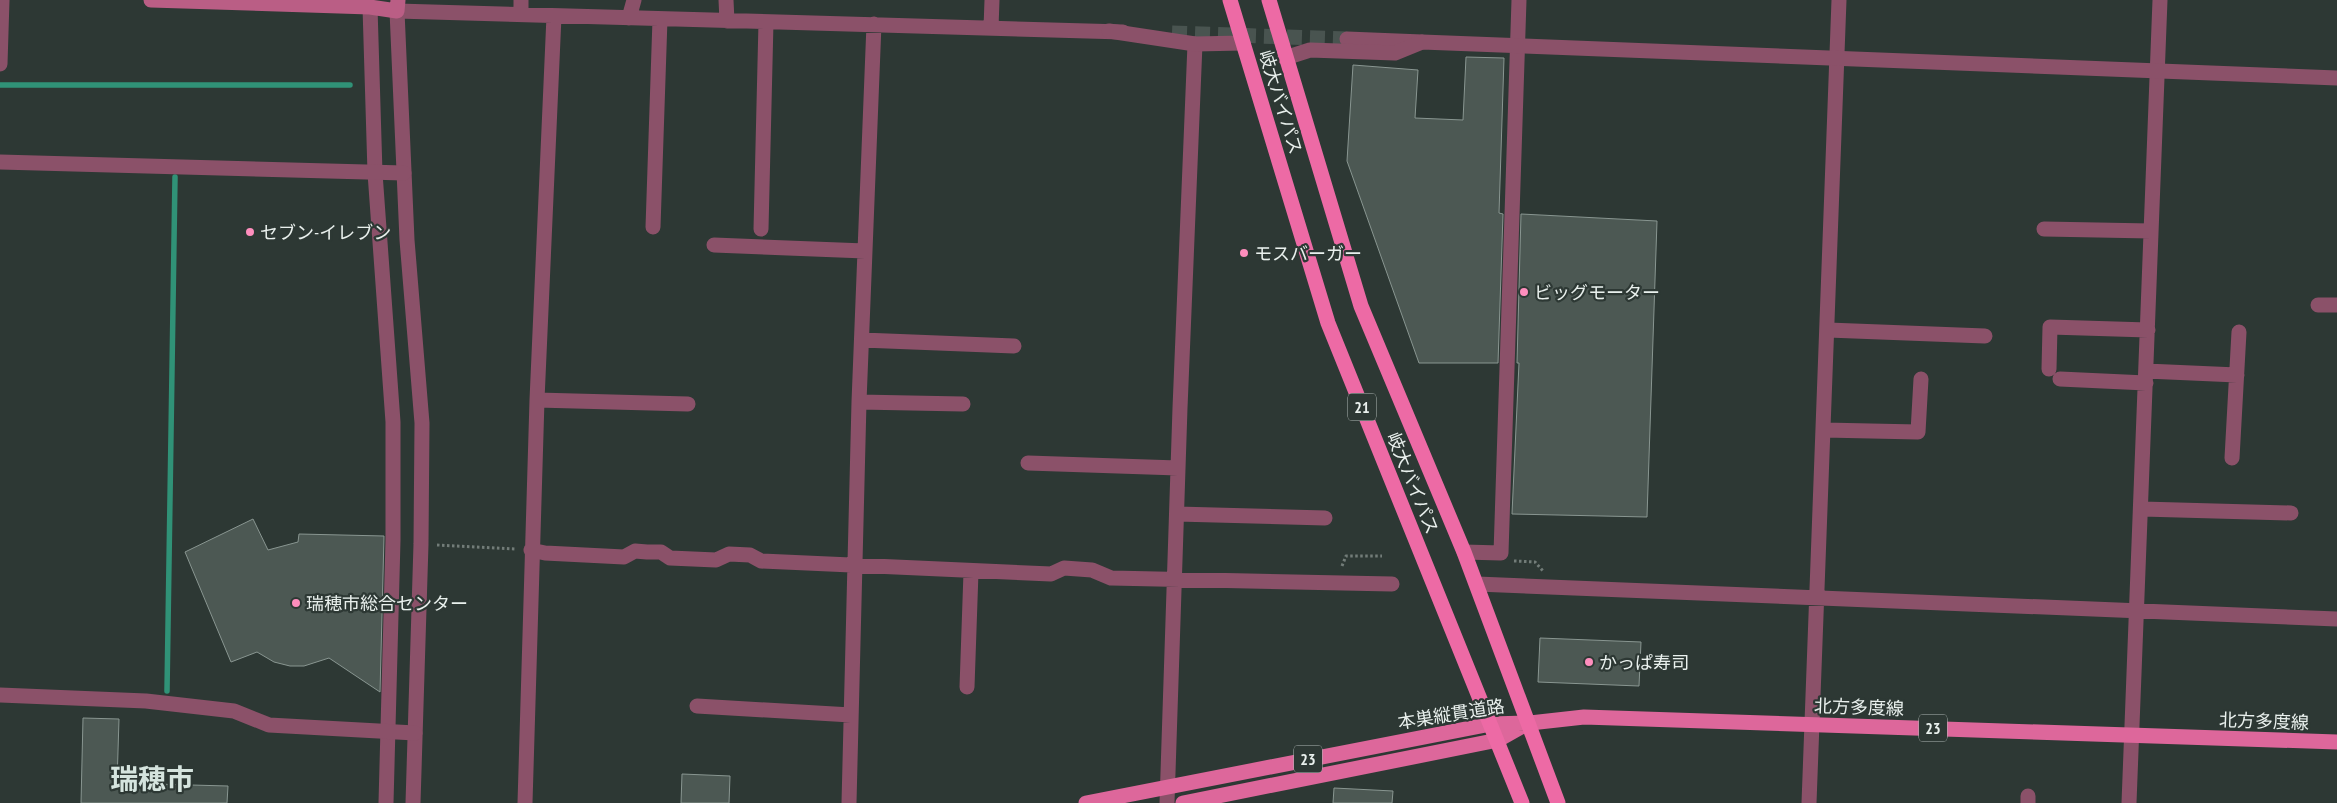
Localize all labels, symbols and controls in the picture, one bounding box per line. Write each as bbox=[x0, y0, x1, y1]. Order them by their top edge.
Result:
street label: 岐大バイパス bbox=[1254, 47, 1308, 157]
place label: セブン-イレブン bbox=[260, 221, 391, 244]
marker: セブン-イレブン bbox=[244, 226, 256, 238]
place label: モスバーガー bbox=[1254, 242, 1362, 265]
marker: モスバーガー bbox=[1238, 247, 1250, 259]
place label: ビッグモーター bbox=[1534, 281, 1660, 304]
marker: ビッグモーター bbox=[1518, 286, 1530, 298]
road number: 21 bbox=[1348, 394, 1376, 421]
street label: 岐大バイパス bbox=[1382, 429, 1444, 537]
place label: 瑞穂市総合センター bbox=[306, 592, 468, 615]
marker: 瑞穂市総合センター bbox=[290, 597, 302, 609]
place label: かっぱ寿司 bbox=[1599, 651, 1689, 674]
marker: かっぱ寿司 bbox=[1583, 656, 1595, 668]
street label: 本巣縦貫道路 bbox=[1396, 694, 1506, 734]
street label: 北方多度線 bbox=[1814, 694, 1904, 720]
street label: 北方多度線 bbox=[2219, 708, 2309, 734]
road number: 23 bbox=[1919, 714, 1947, 741]
road number: 23 bbox=[1294, 746, 1322, 772]
district label: 瑞穂市 bbox=[110, 760, 194, 797]

